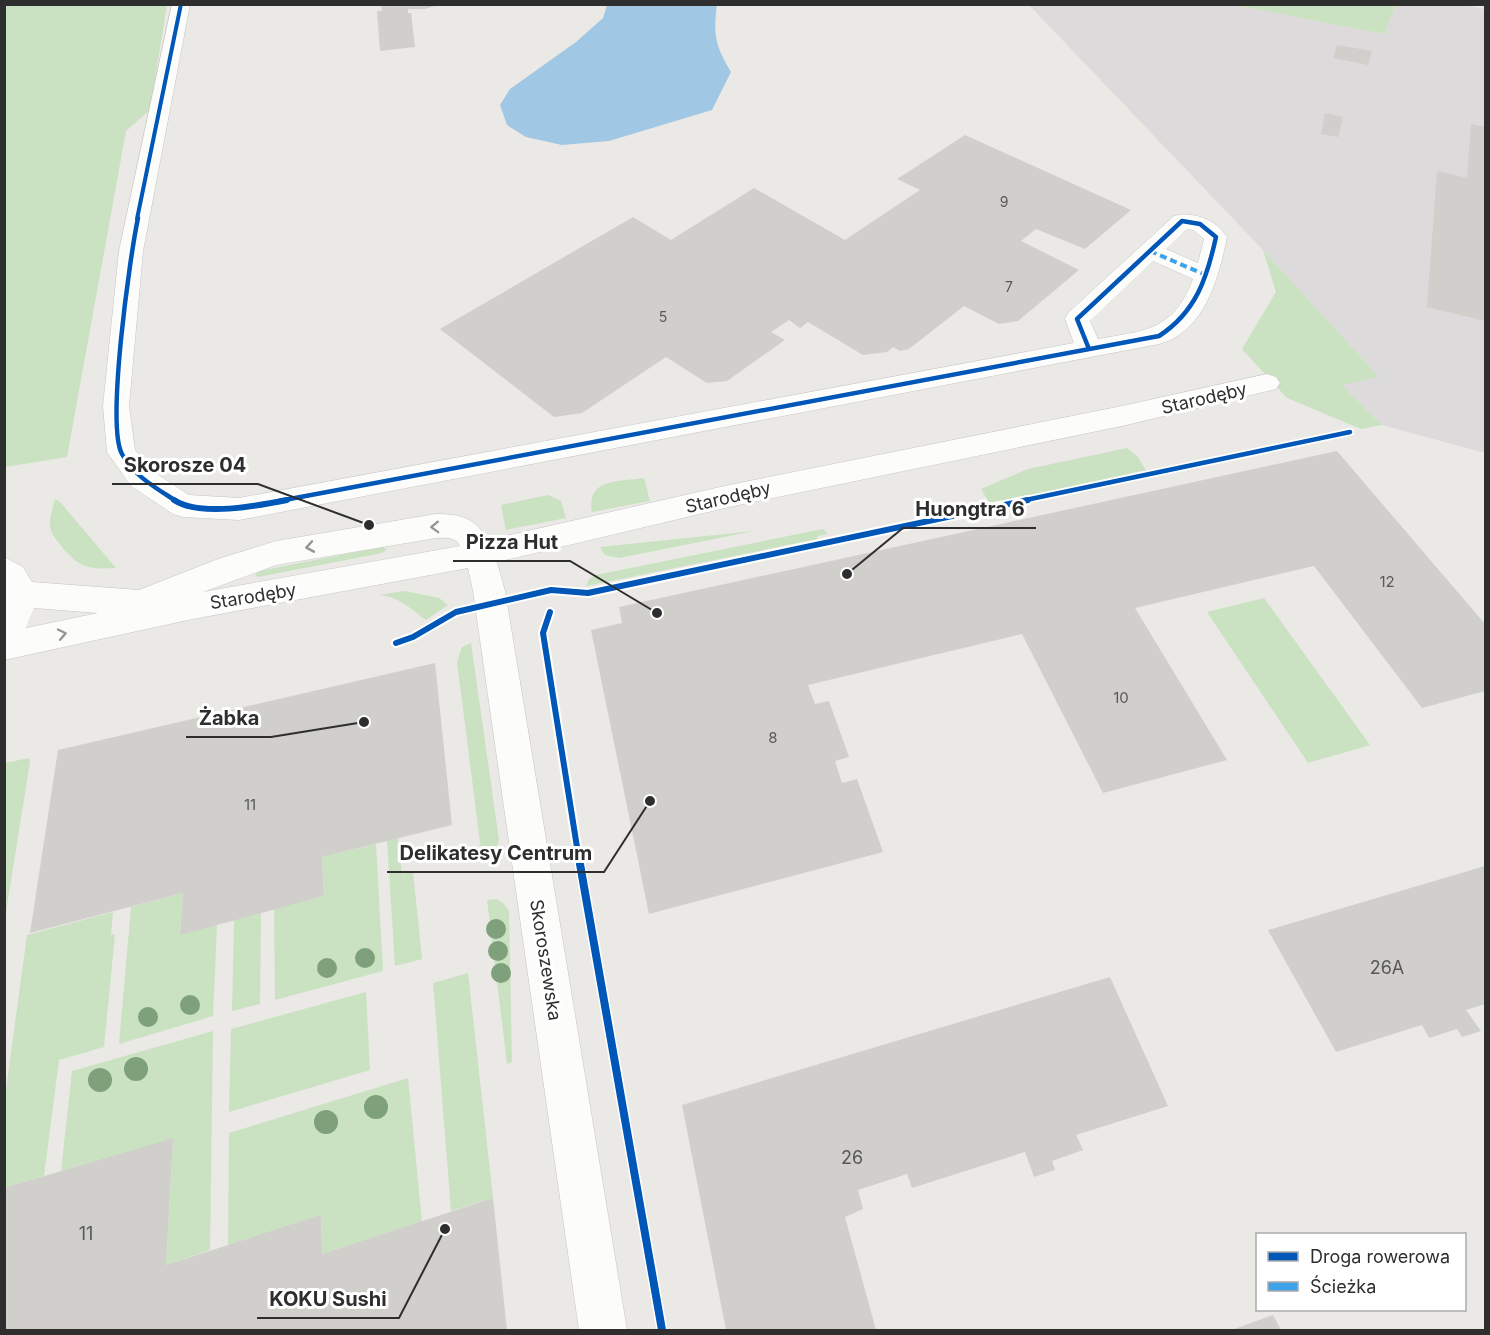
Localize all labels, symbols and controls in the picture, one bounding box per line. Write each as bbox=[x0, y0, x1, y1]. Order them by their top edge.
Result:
house number: 9 bbox=[1000, 193, 1008, 210]
house number: 7 bbox=[1005, 278, 1013, 295]
house number: 5 bbox=[659, 308, 667, 325]
street label: Starodęby bbox=[1159, 378, 1249, 418]
callout: Skorosze 04 bbox=[112, 446, 258, 484]
text: Skorosze 04 bbox=[124, 453, 246, 477]
street label: Starodęby bbox=[683, 477, 773, 517]
callout: Huongtra 6 bbox=[903, 490, 1036, 528]
text: Huongtra 6 bbox=[915, 497, 1025, 521]
one-way arrow bbox=[430, 520, 439, 533]
callout: Pizza Hut bbox=[453, 523, 570, 561]
text: Pizza Hut bbox=[466, 530, 558, 554]
one-way arrow bbox=[306, 540, 316, 553]
house number: 12 bbox=[1379, 572, 1395, 591]
street label: Starodęby bbox=[208, 579, 298, 613]
one-way arrow bbox=[57, 628, 67, 641]
house number: 10 bbox=[1113, 688, 1129, 707]
callout: Żabka bbox=[186, 699, 271, 737]
text: Żabka bbox=[199, 706, 259, 730]
house number: 8 bbox=[768, 728, 778, 747]
house number: 11 bbox=[244, 795, 256, 814]
callout: Delikatesy Centrum bbox=[387, 834, 604, 872]
text: Delikatesy Centrum bbox=[400, 841, 592, 865]
street label: Skoroszewska bbox=[526, 898, 566, 1022]
house number: 26A bbox=[1370, 957, 1404, 978]
house number: 26 bbox=[841, 1147, 863, 1168]
house number: 11 bbox=[79, 1223, 93, 1244]
legend bbox=[1256, 1233, 1466, 1311]
text: Droga rowerowa bbox=[1310, 1246, 1450, 1267]
text: Ścieżka bbox=[1310, 1275, 1376, 1297]
callout: KOKU Sushi bbox=[257, 1280, 399, 1318]
text: KOKU Sushi bbox=[269, 1287, 387, 1311]

